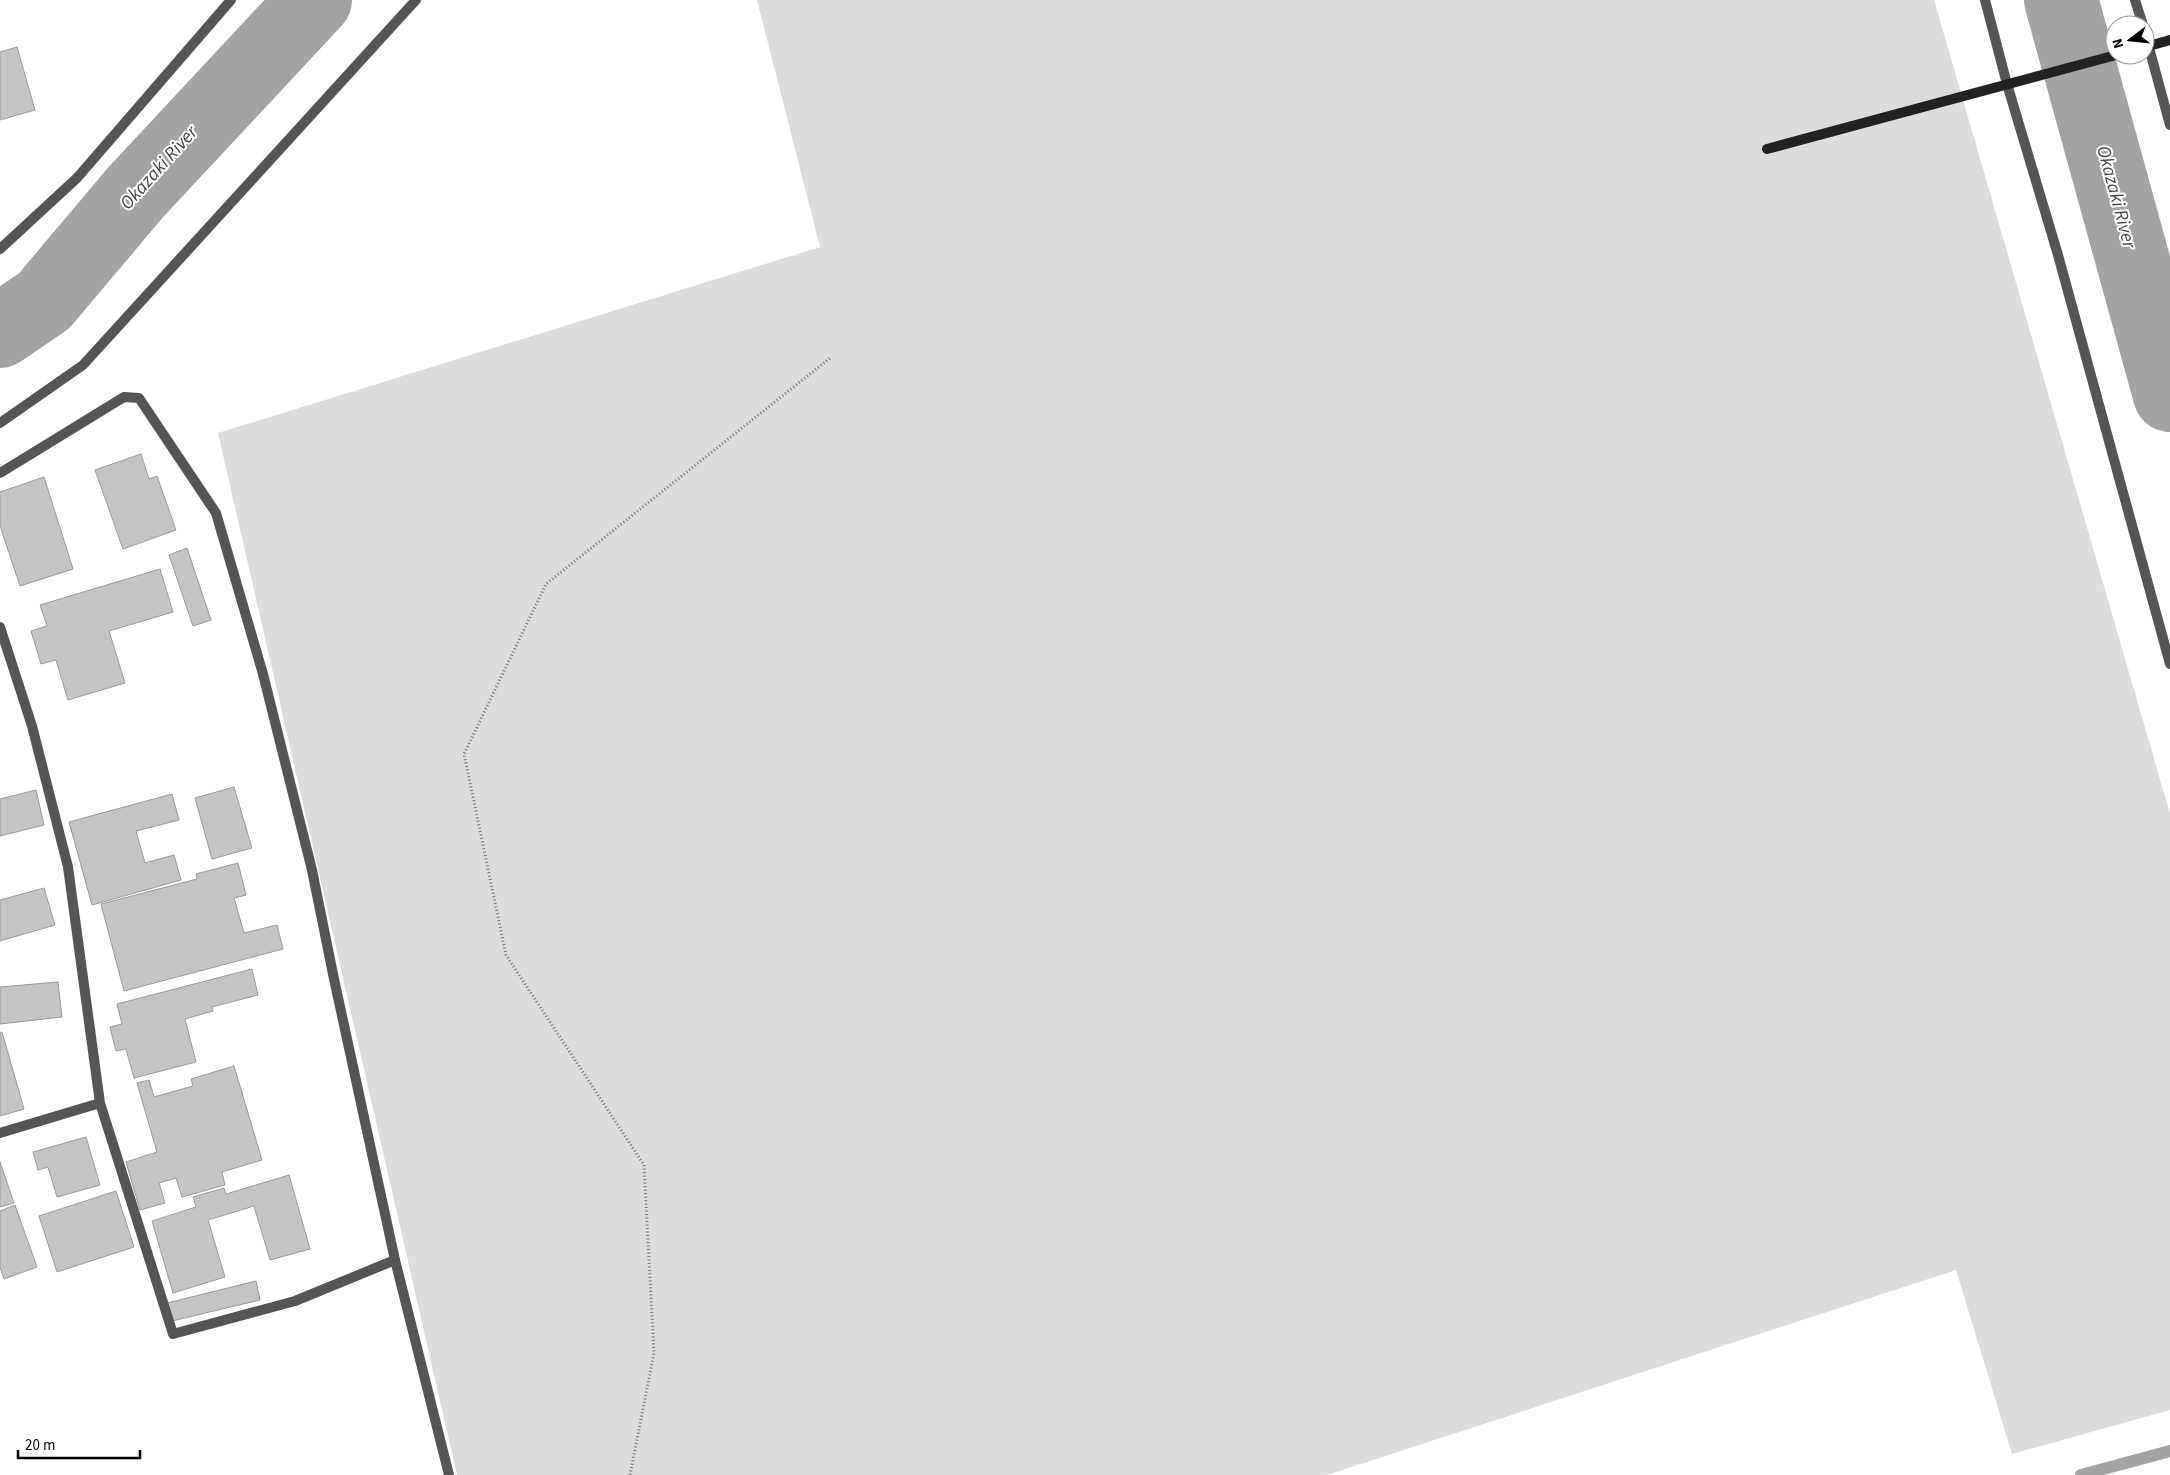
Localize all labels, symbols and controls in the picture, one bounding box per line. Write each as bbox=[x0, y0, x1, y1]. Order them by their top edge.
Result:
north arrow bbox=[2105, 15, 2155, 65]
text: N bbox=[2108, 36, 2129, 51]
water label: Okazaki River bbox=[114, 119, 205, 216]
water label: Okazaki River bbox=[2089, 143, 2143, 253]
scale bar bbox=[18, 1428, 140, 1460]
text: 20 m bbox=[25, 1435, 55, 1456]

